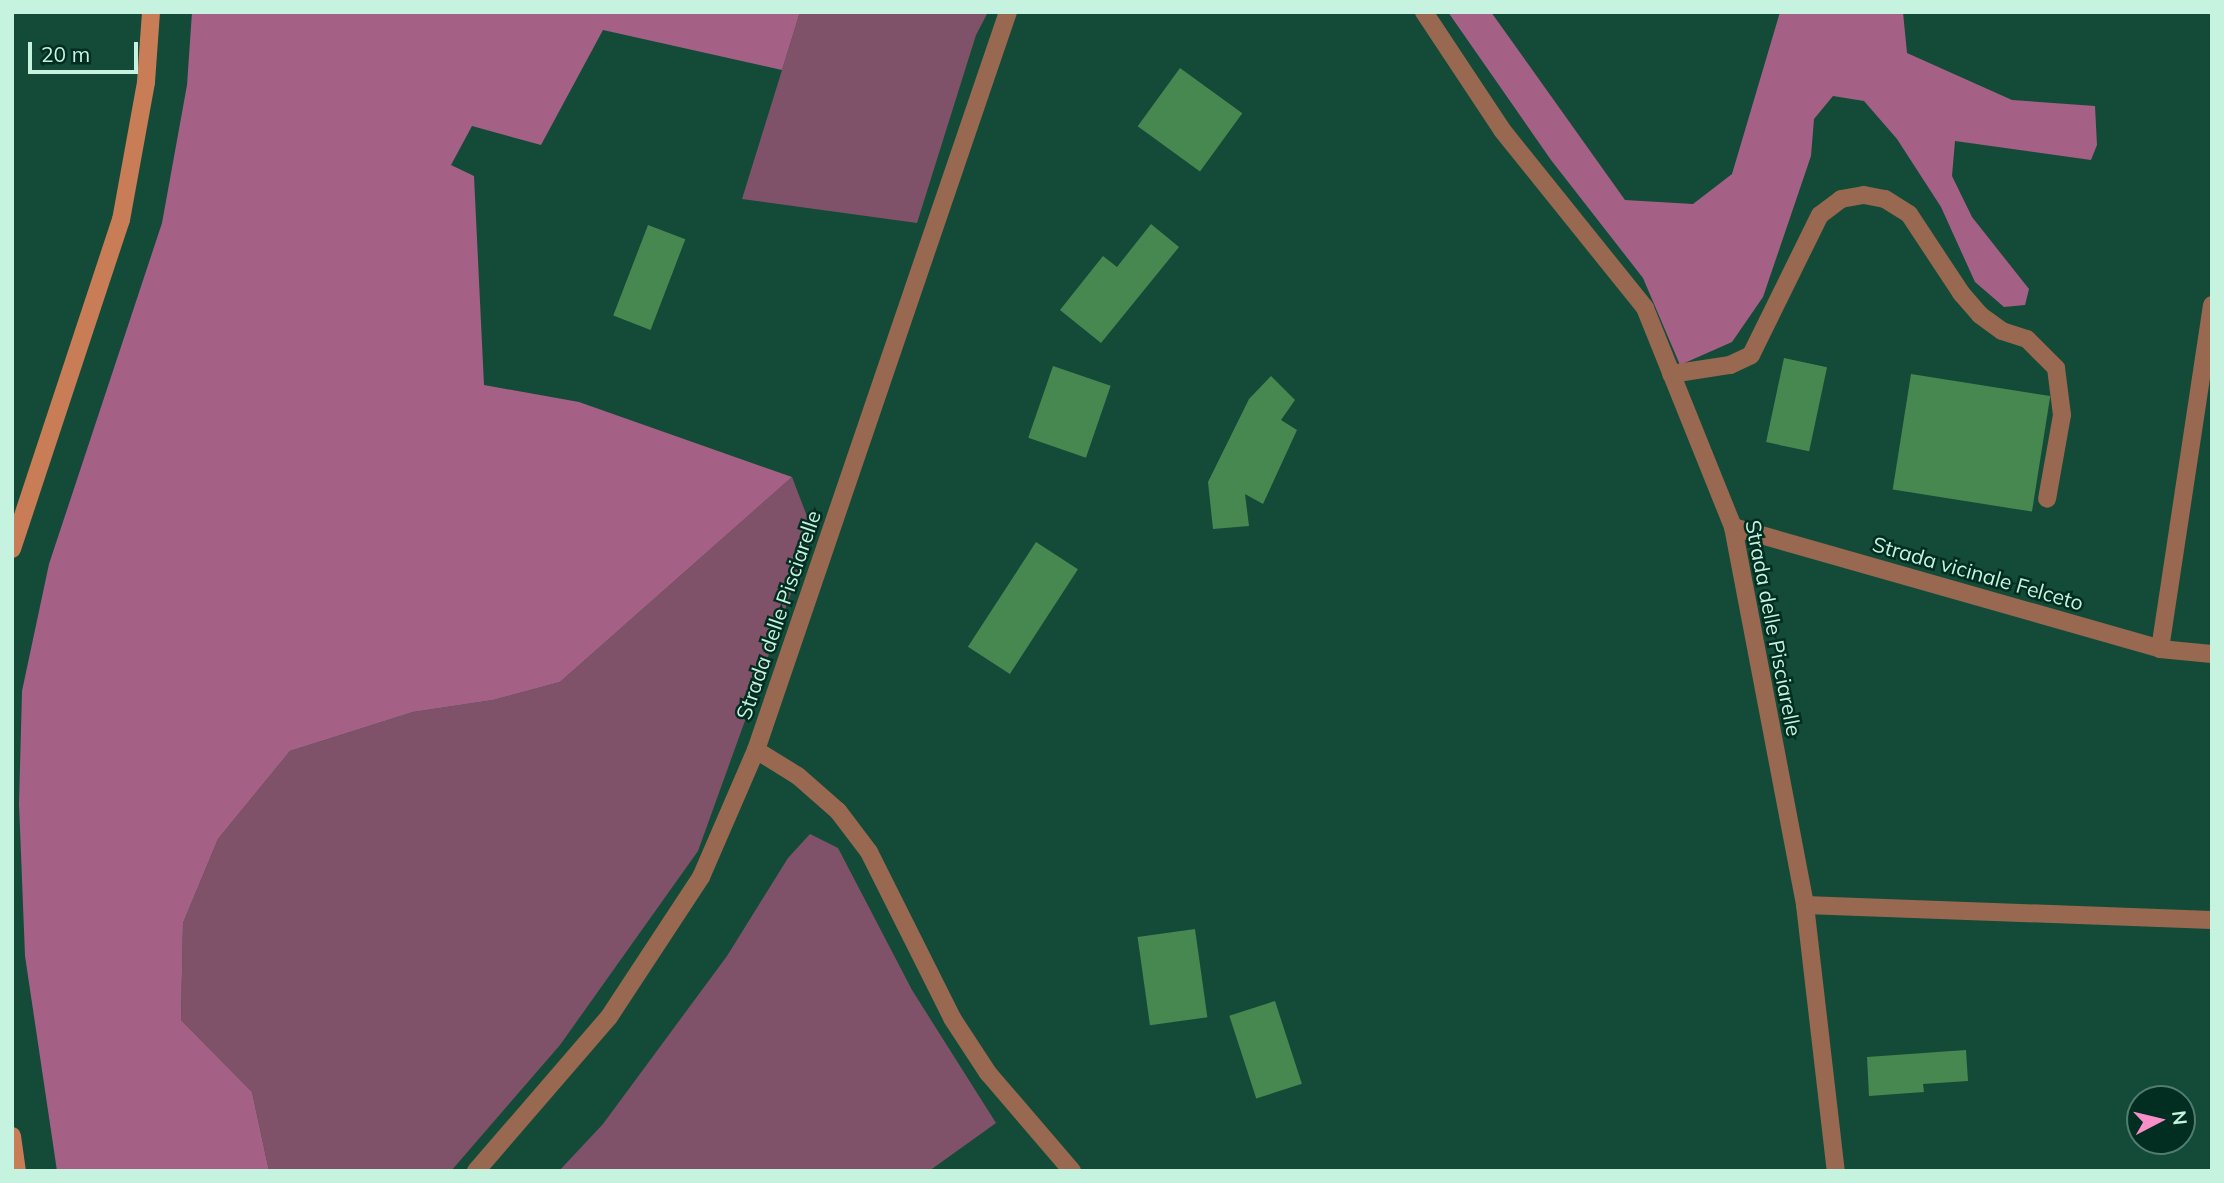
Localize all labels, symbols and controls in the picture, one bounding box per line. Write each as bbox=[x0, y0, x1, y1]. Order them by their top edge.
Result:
scale bar bbox=[32, 28, 142, 72]
text: 20 m bbox=[41, 41, 90, 67]
street label: Strada delle Pisciarelle bbox=[730, 507, 826, 723]
street label: Strada delle Pisciarelle bbox=[1741, 518, 1807, 738]
street label: Strada vicinale Felceto bbox=[1870, 531, 2086, 615]
north arrow bbox=[2126, 1085, 2196, 1155]
text: N bbox=[2167, 1109, 2193, 1126]

